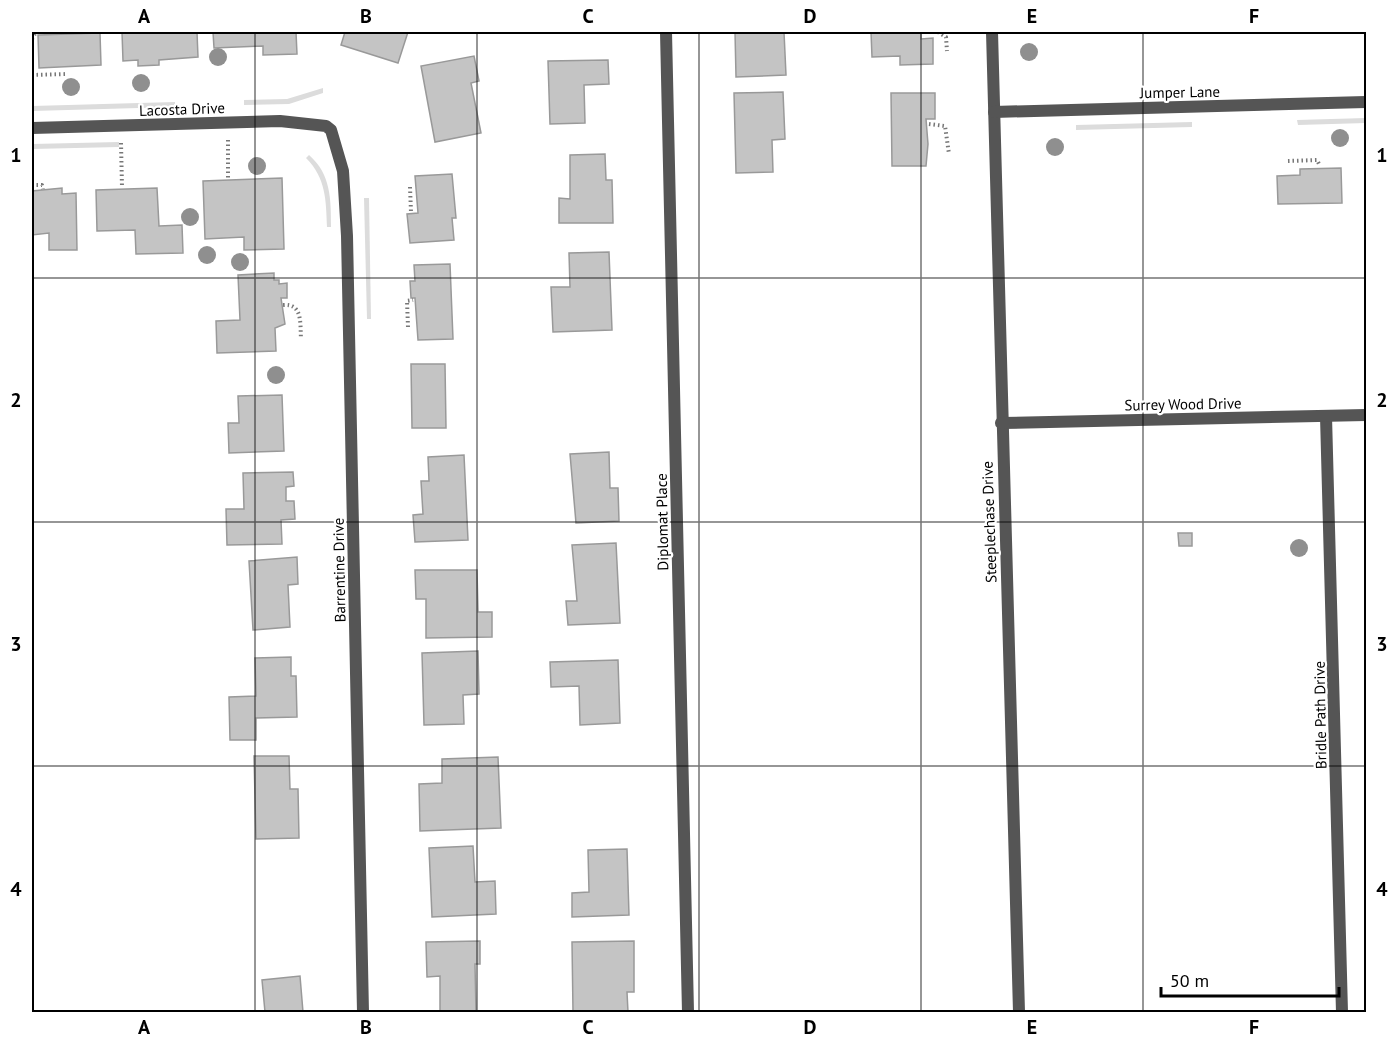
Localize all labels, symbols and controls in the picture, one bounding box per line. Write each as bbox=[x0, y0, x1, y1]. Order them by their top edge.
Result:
text: A bbox=[138, 3, 151, 29]
text: B bbox=[360, 3, 372, 29]
text: C bbox=[582, 3, 594, 29]
text: D bbox=[804, 3, 817, 29]
text: E bbox=[1027, 3, 1037, 29]
text: F bbox=[1249, 3, 1259, 29]
street label: Jumper Lane bbox=[1139, 82, 1220, 102]
street label: Lacosta Drive bbox=[139, 98, 225, 120]
text: 1 bbox=[10, 142, 22, 168]
text: 1 bbox=[1376, 142, 1388, 168]
text: 2 bbox=[10, 387, 22, 413]
text: 2 bbox=[1376, 387, 1388, 413]
street label: Surrey Wood Drive bbox=[1124, 393, 1242, 415]
street label: Steeplechase Drive bbox=[977, 461, 1001, 583]
street label: Diplomat Place bbox=[652, 473, 672, 571]
street label: Barrentine Drive bbox=[329, 517, 349, 623]
text: 3 bbox=[10, 631, 22, 657]
text: 3 bbox=[1376, 631, 1388, 657]
street label: Bridle Path Drive bbox=[1310, 661, 1330, 769]
text: 4 bbox=[10, 876, 22, 902]
text: 4 bbox=[1376, 876, 1388, 902]
scale bar bbox=[1161, 960, 1340, 998]
text: 50 m bbox=[1170, 969, 1209, 992]
text: A bbox=[138, 1014, 151, 1040]
text: B bbox=[360, 1014, 372, 1040]
text: C bbox=[582, 1014, 594, 1040]
text: D bbox=[804, 1014, 817, 1040]
text: E bbox=[1027, 1014, 1037, 1040]
text: F bbox=[1249, 1014, 1259, 1040]

